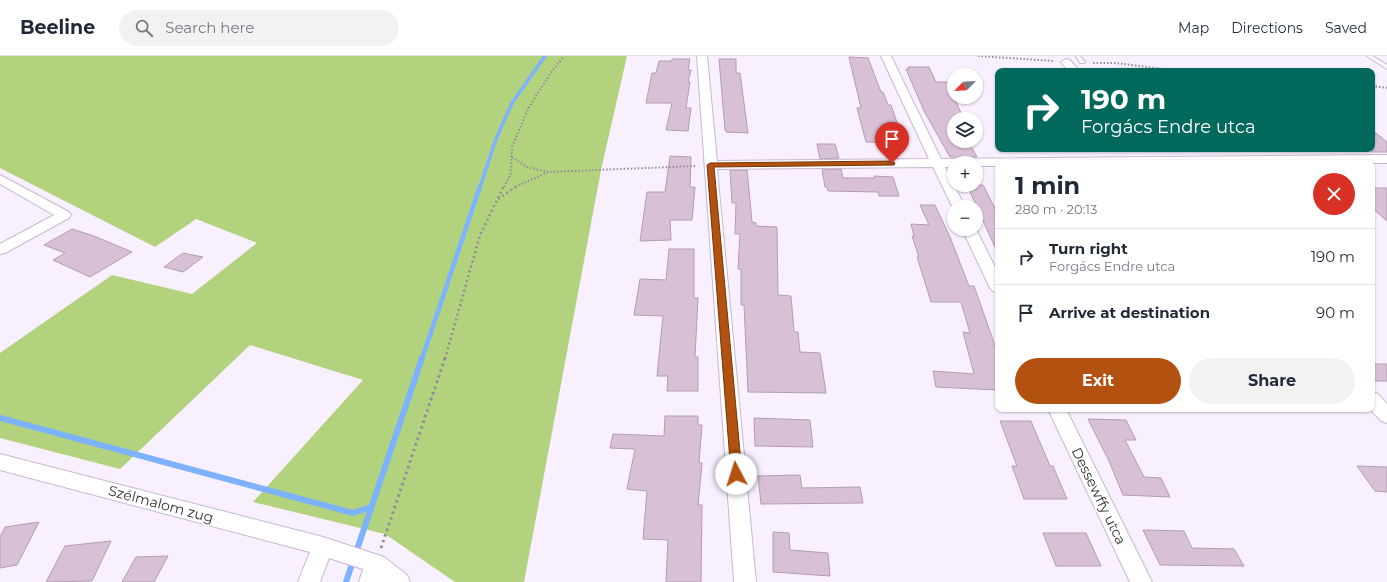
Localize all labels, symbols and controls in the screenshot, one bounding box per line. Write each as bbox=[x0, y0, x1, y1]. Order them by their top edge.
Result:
search box bbox=[119, 10, 399, 46]
text: Beeline bbox=[20, 16, 95, 39]
icon: search bbox=[133, 17, 155, 39]
text: Search here bbox=[165, 18, 254, 37]
text: Map bbox=[1178, 19, 1209, 37]
text: Directions bbox=[1231, 19, 1303, 37]
text: Saved bbox=[1325, 19, 1367, 37]
north arrow bbox=[947, 68, 983, 104]
map controls bbox=[947, 68, 983, 236]
text: 190 m bbox=[1081, 82, 1166, 116]
icon: right bbox=[1015, 84, 1067, 136]
button: layers bbox=[947, 112, 983, 148]
text: Forgács Endre utca bbox=[1081, 116, 1256, 138]
pin bbox=[875, 122, 909, 163]
icon: arrive bbox=[881, 128, 903, 150]
button: + bbox=[947, 156, 983, 192]
text: 1 min bbox=[1015, 171, 1080, 200]
button: close bbox=[1313, 173, 1355, 215]
button: − bbox=[947, 200, 983, 236]
text: 280 m · 20:13 bbox=[1015, 201, 1097, 217]
text: Turn right bbox=[1049, 239, 1128, 258]
icon: right bbox=[1015, 246, 1037, 268]
text: 190 m bbox=[1311, 247, 1355, 266]
text: Forgács Endre utca bbox=[1049, 258, 1175, 274]
icon: arrive bbox=[1015, 302, 1037, 324]
text: Arrive at destination bbox=[1049, 303, 1210, 322]
text: 90 m bbox=[1316, 303, 1355, 322]
button: Exit bbox=[1015, 358, 1181, 404]
button: Share bbox=[1189, 358, 1355, 404]
street label: Dessewffy utca bbox=[1068, 444, 1130, 548]
position arrow bbox=[715, 453, 757, 495]
street label: Szélmalom zug bbox=[106, 481, 216, 527]

